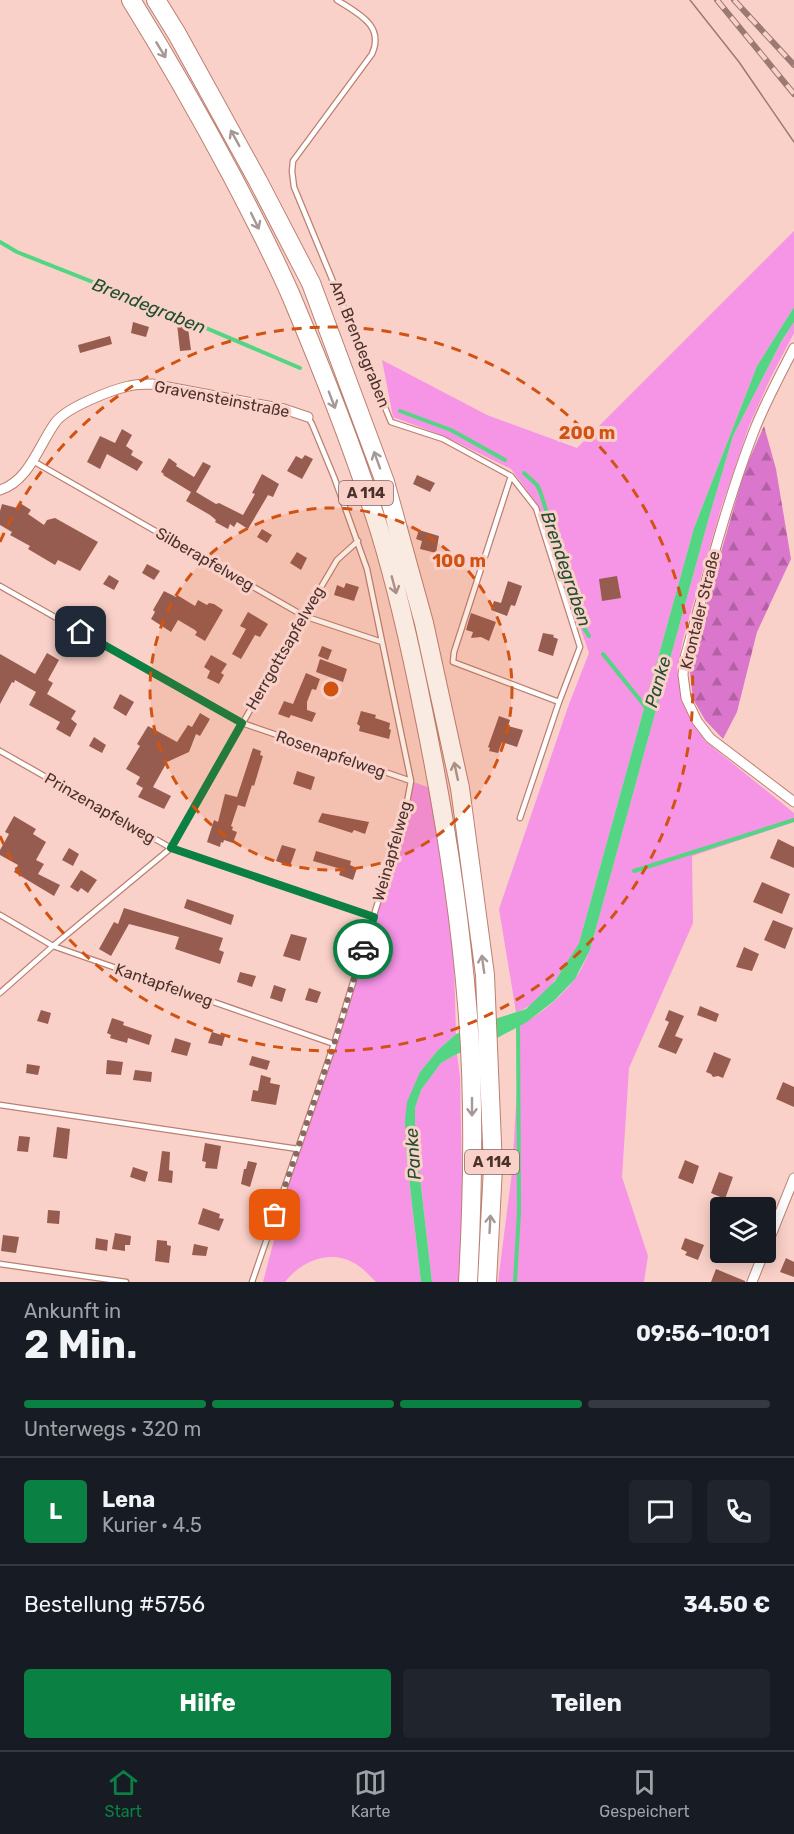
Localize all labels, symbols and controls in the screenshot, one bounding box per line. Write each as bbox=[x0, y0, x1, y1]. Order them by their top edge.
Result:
one-way arrow bbox=[156, 41, 168, 58]
one-way arrow bbox=[229, 130, 240, 148]
one-way arrow bbox=[249, 211, 261, 229]
water label: Brendegraben bbox=[89, 273, 209, 339]
street label: Am Brendegraben bbox=[326, 278, 394, 410]
street label: Gravensteinstraße bbox=[153, 377, 291, 421]
one-way arrow bbox=[327, 390, 338, 409]
text: 200 m bbox=[559, 422, 615, 444]
one-way arrow bbox=[370, 451, 381, 470]
road number: A 114 bbox=[339, 481, 393, 505]
water label: Brendegraben bbox=[536, 509, 596, 629]
street label: Silberapfelweg bbox=[152, 523, 258, 595]
street label: Krontaler Straße bbox=[676, 549, 724, 671]
text: 100 m bbox=[432, 550, 486, 572]
one-way arrow bbox=[389, 575, 400, 594]
street label: Herrgottsapfelweg bbox=[242, 583, 328, 713]
pin bbox=[55, 606, 106, 657]
icon: home bbox=[64, 615, 97, 648]
water label: Panke bbox=[640, 654, 676, 710]
centre of rings bbox=[321, 679, 341, 699]
street label: Rosenapfelweg bbox=[274, 726, 388, 782]
one-way arrow bbox=[450, 762, 461, 781]
street label: Prinzenapfelweg bbox=[41, 769, 159, 847]
street label: Weinapfelweg bbox=[369, 799, 415, 903]
courier bbox=[333, 919, 393, 979]
icon: car bbox=[347, 933, 380, 966]
one-way arrow bbox=[478, 955, 489, 974]
street label: Kantapfelweg bbox=[112, 959, 216, 1011]
one-way arrow bbox=[466, 1097, 478, 1117]
water label: Panke bbox=[400, 1127, 426, 1181]
road number: A 114 bbox=[465, 1150, 519, 1174]
pin bbox=[249, 1189, 300, 1240]
map controls bbox=[710, 1197, 776, 1263]
button: layers bbox=[710, 1197, 776, 1263]
icon: bag bbox=[258, 1198, 291, 1231]
one-way arrow bbox=[484, 1214, 495, 1234]
text: Ankunft in bbox=[24, 1299, 121, 1323]
text: 09:56–10:01 bbox=[636, 1320, 770, 1347]
text: 2 Min. bbox=[24, 1322, 137, 1368]
text: Unterwegs · 320 m bbox=[24, 1417, 201, 1441]
button: chat bbox=[629, 1480, 692, 1543]
button: phone bbox=[707, 1480, 770, 1543]
text: Lena bbox=[102, 1486, 155, 1513]
text: L bbox=[49, 1498, 62, 1525]
text: Kurier · 4.5 bbox=[102, 1513, 202, 1537]
text: Bestellung #5756 bbox=[24, 1591, 205, 1618]
text: 34.50 € bbox=[683, 1591, 770, 1618]
button: Hilfe bbox=[24, 1669, 391, 1738]
button: Teilen bbox=[403, 1669, 770, 1738]
tab: Start bbox=[104, 1766, 142, 1821]
tab: Karte bbox=[351, 1766, 390, 1821]
tab: Gespeichert bbox=[599, 1766, 690, 1821]

